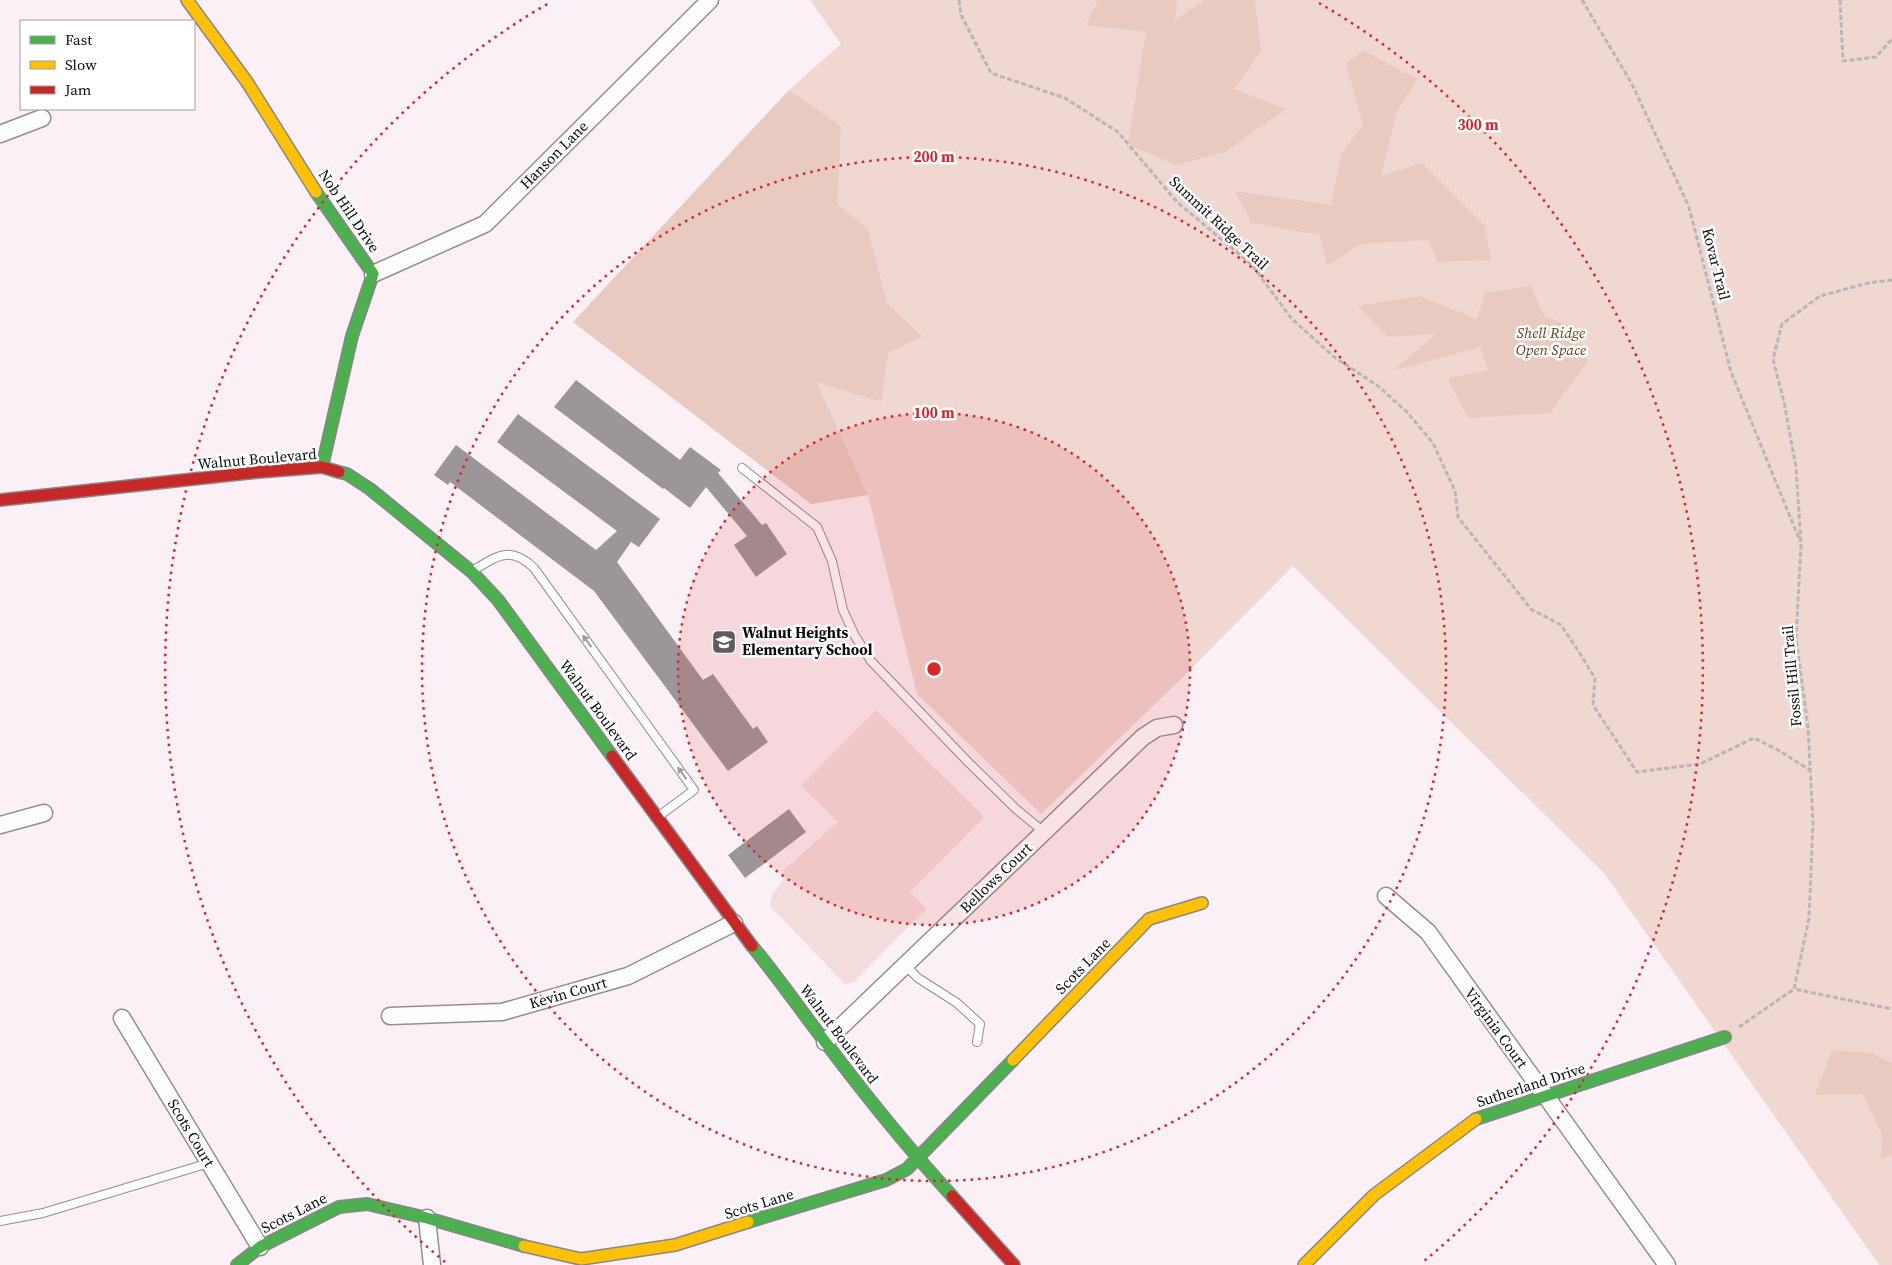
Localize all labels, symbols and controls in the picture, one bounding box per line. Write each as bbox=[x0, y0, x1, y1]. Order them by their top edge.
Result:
legend bbox=[20, 20, 195, 110]
text: Fast bbox=[65, 29, 92, 50]
text: Slow bbox=[65, 54, 97, 75]
text: Jam bbox=[64, 79, 92, 100]
text: 300 m bbox=[1457, 114, 1499, 135]
street label: Hanson Lane bbox=[515, 116, 593, 193]
text: 200 m bbox=[913, 146, 955, 167]
street label: Nob Hill Drive bbox=[314, 165, 385, 257]
street label: Summit Ridge Trail bbox=[1165, 171, 1274, 275]
street label: Kovar Trail bbox=[1697, 226, 1736, 303]
park label: Shell Ridge Open Space bbox=[1516, 322, 1586, 360]
text: 100 m bbox=[913, 402, 955, 423]
street label: Walnut Boulevard bbox=[197, 443, 318, 474]
place label: Walnut Heights Elementary School bbox=[742, 622, 873, 660]
street label: Fossil Hill Trail bbox=[1777, 624, 1806, 728]
school or university icon: Walnut Heights Elementary School bbox=[711, 629, 737, 655]
one-way arrow bbox=[582, 635, 592, 648]
street label: Walnut Boulevard bbox=[555, 655, 642, 765]
centre of rings bbox=[925, 660, 943, 678]
one-way arrow bbox=[677, 766, 687, 780]
street label: Bellows Court bbox=[955, 838, 1037, 918]
street label: Scots Lane bbox=[1050, 933, 1115, 999]
street label: Kevin Court bbox=[527, 971, 609, 1014]
street label: Walnut Boulevard bbox=[795, 980, 884, 1088]
street label: Virginia Court bbox=[1460, 983, 1533, 1072]
street label: Sutherland Drive bbox=[1474, 1057, 1588, 1112]
street label: Scots Court bbox=[163, 1095, 220, 1171]
street label: Scots Lane bbox=[722, 1183, 796, 1224]
street label: Scots Lane bbox=[257, 1187, 331, 1238]

